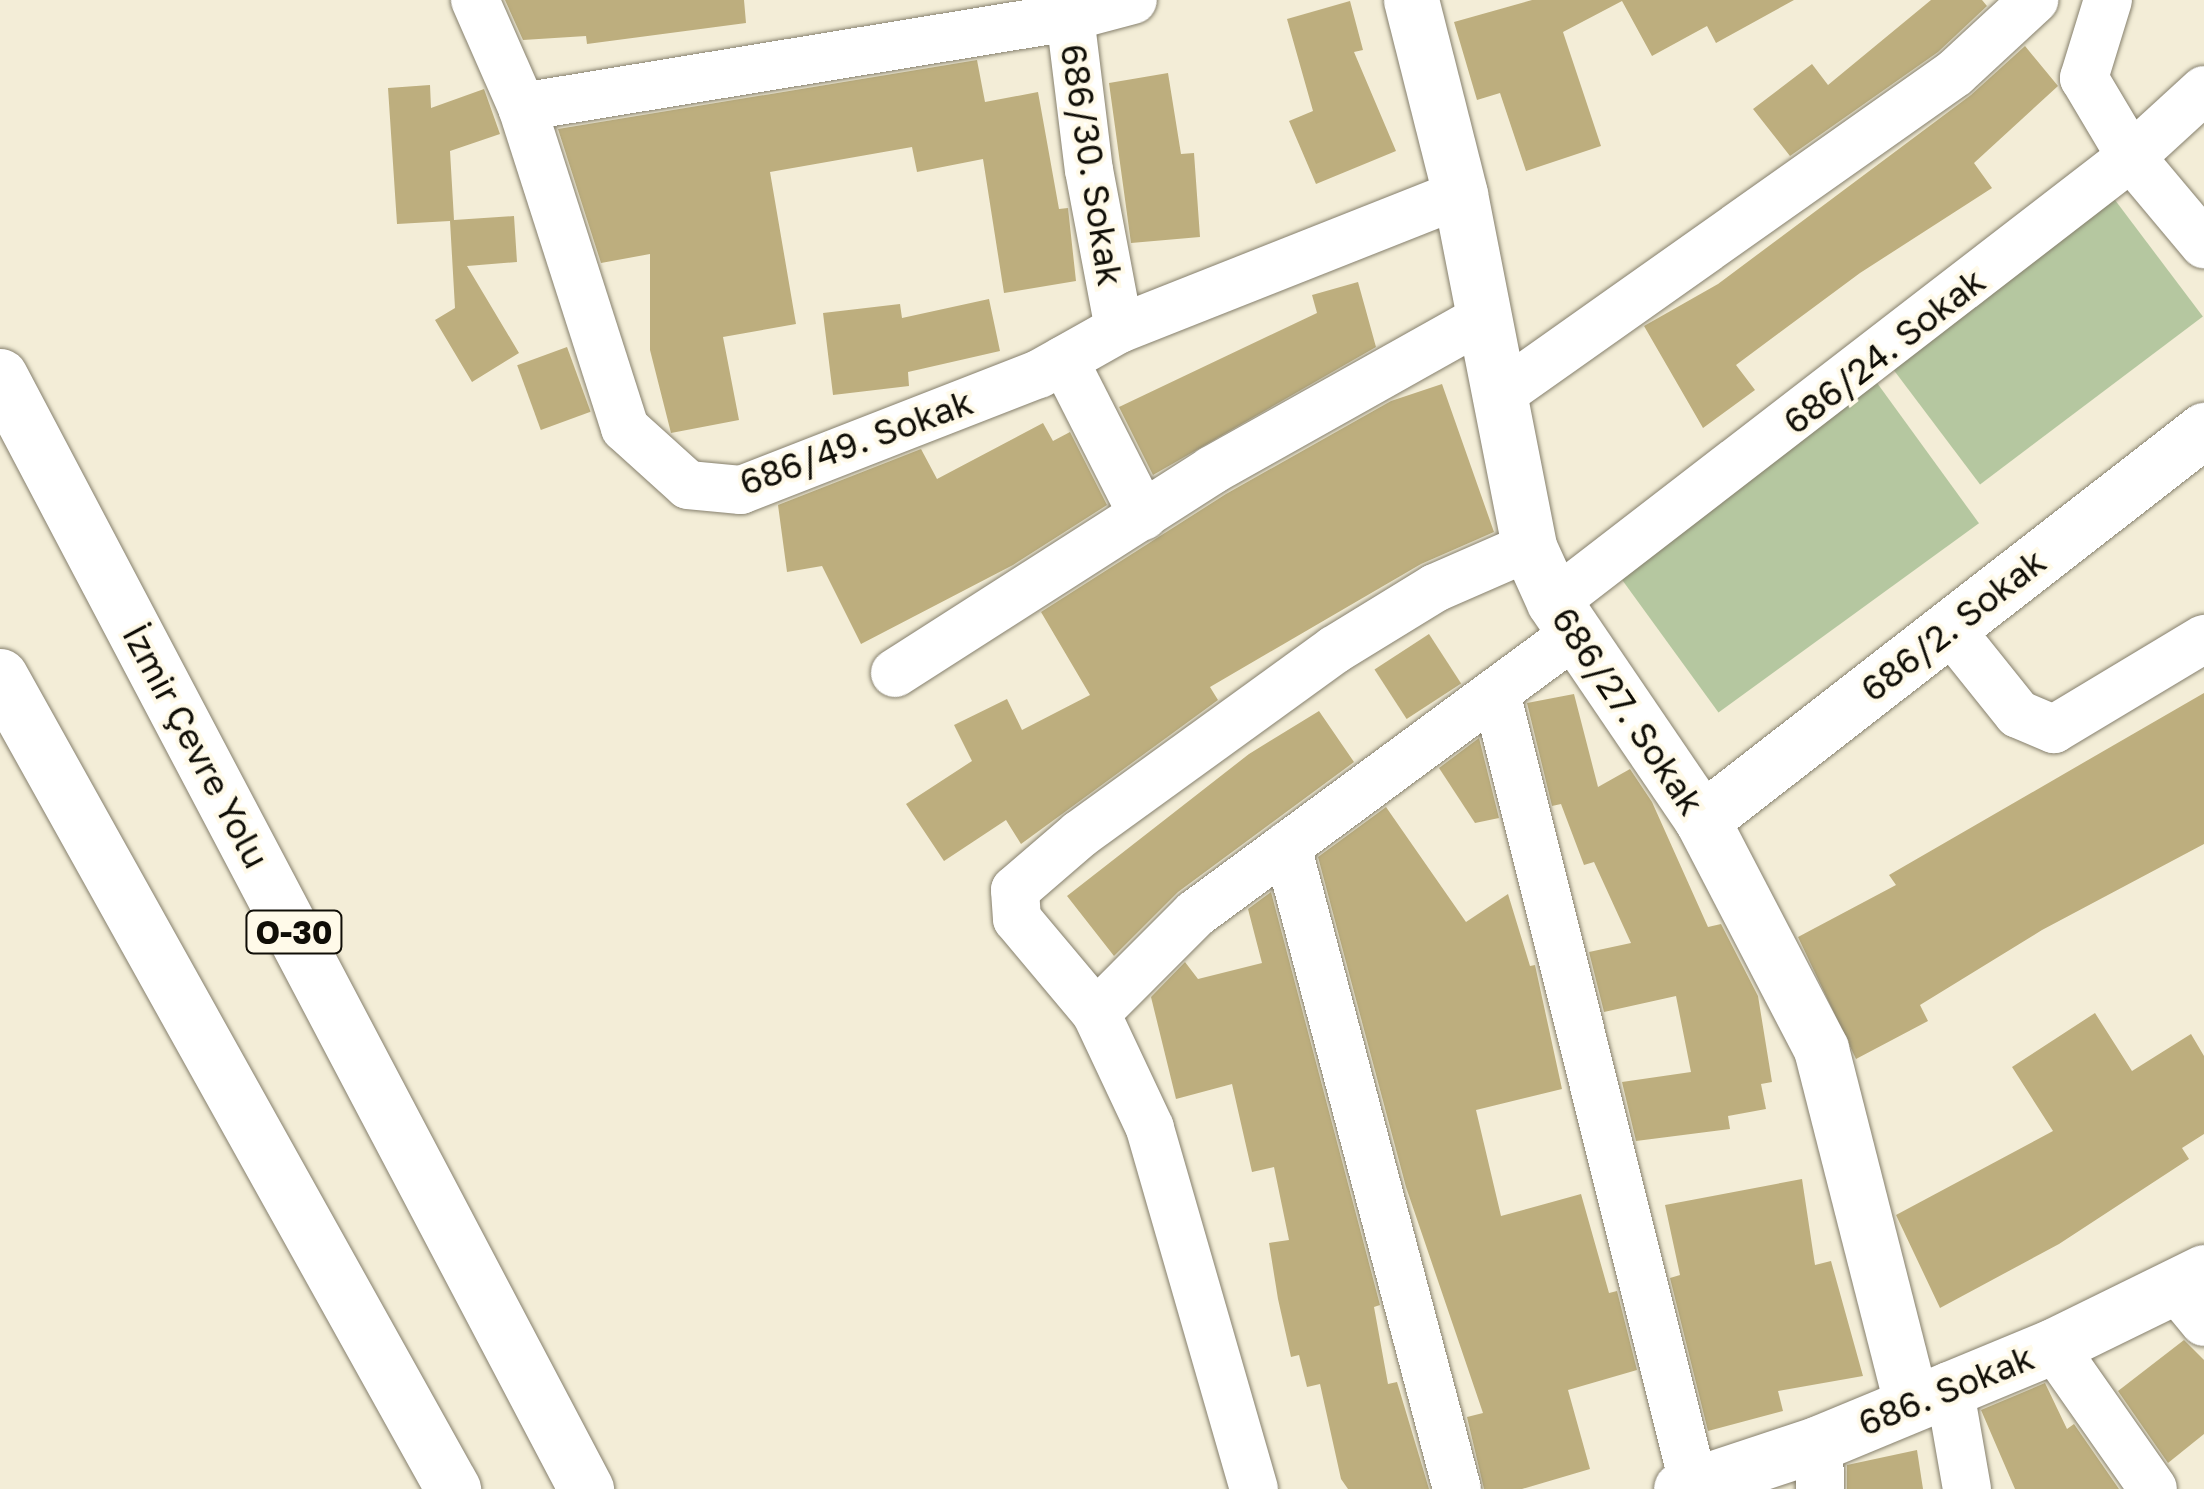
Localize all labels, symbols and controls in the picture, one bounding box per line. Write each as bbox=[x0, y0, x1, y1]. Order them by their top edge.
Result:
street label: 686/30. Sokak bbox=[1052, 41, 1132, 289]
street label: 686/24. Sokak bbox=[1775, 259, 1993, 443]
street label: 686/49. Sokak bbox=[734, 380, 978, 504]
street label: 686/2. Sokak bbox=[1852, 540, 2054, 710]
street label: 686/27. Sokak bbox=[1543, 599, 1713, 823]
street label: İzmir Çevre Yolu bbox=[114, 617, 278, 875]
road number: O-30 bbox=[244, 905, 344, 959]
street label: 686. Sokak bbox=[1852, 1336, 2040, 1444]

